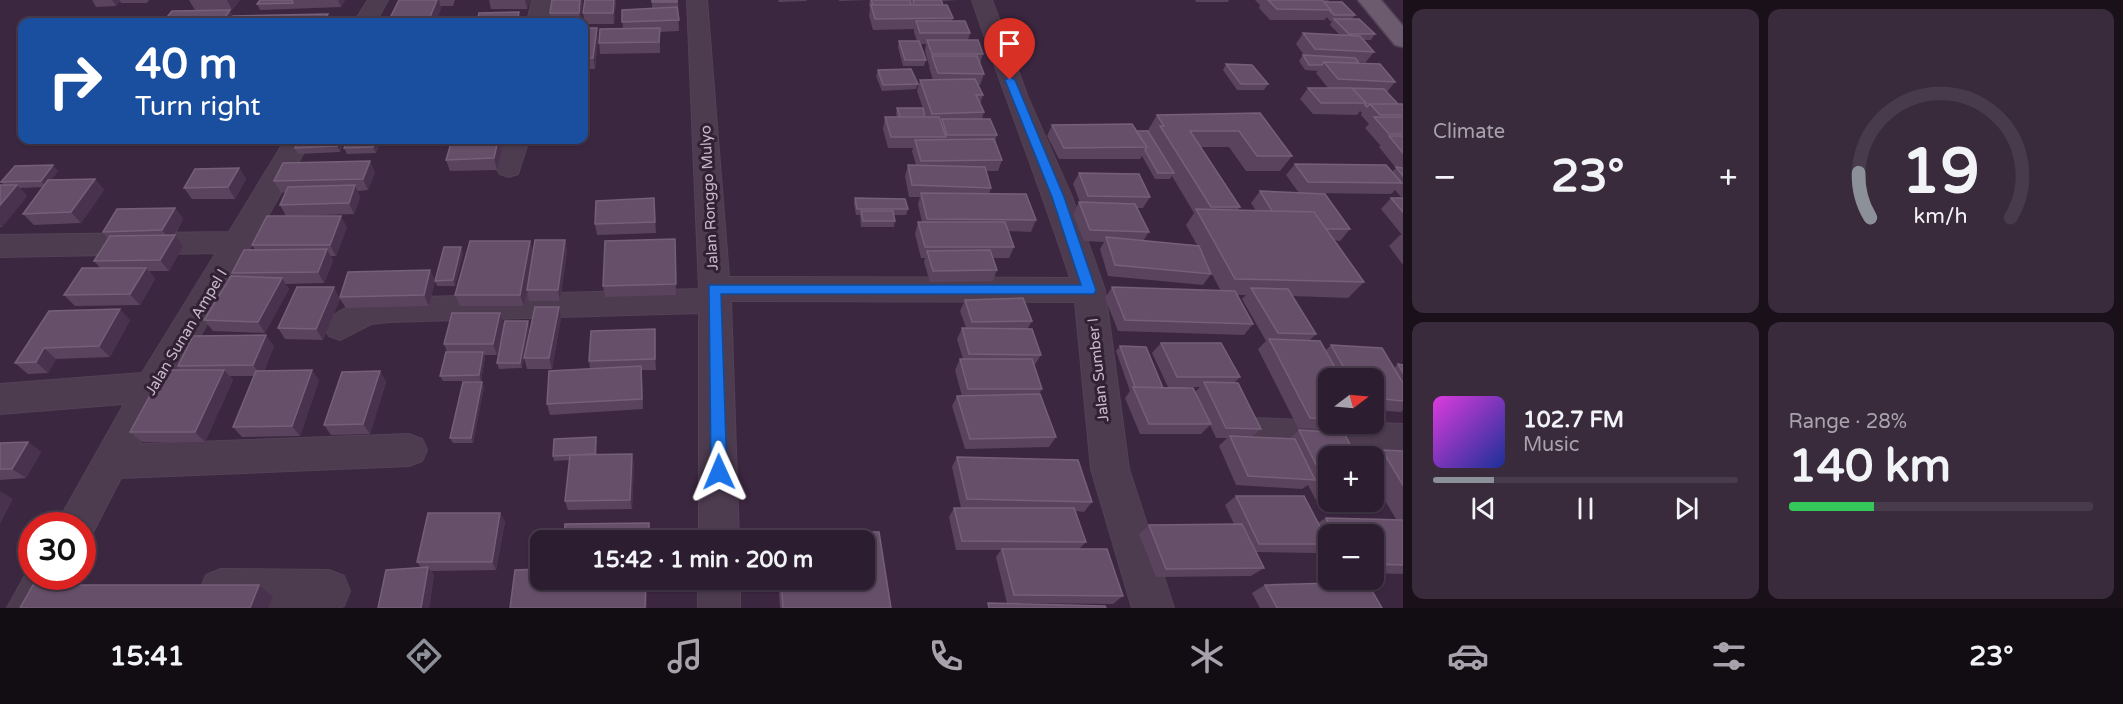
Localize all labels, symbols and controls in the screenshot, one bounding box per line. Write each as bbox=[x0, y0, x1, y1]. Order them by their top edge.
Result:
pin bbox=[984, 18, 1035, 80]
icon: arrive bbox=[993, 27, 1026, 60]
text: 40 m bbox=[135, 39, 237, 90]
icon: right bbox=[36, 42, 114, 120]
text: Turn right bbox=[135, 90, 261, 123]
text: Climate bbox=[1433, 120, 1505, 144]
street label: Jalan Ronggo Mulyo bbox=[696, 125, 722, 271]
text: 19 bbox=[1902, 135, 1980, 210]
text: 23° bbox=[1551, 150, 1624, 204]
text: − bbox=[1433, 158, 1457, 197]
text: + bbox=[1719, 158, 1737, 197]
text: km/h bbox=[1914, 203, 1968, 229]
street label: Jalan Sunan Ampel I bbox=[141, 266, 231, 398]
street label: Jalan Sumber I bbox=[1084, 317, 1112, 423]
north arrow bbox=[1318, 368, 1384, 434]
map controls bbox=[1318, 368, 1384, 590]
text: 102.7 FM bbox=[1523, 407, 1624, 433]
text: Range · 28% bbox=[1789, 410, 1907, 434]
text: Music bbox=[1523, 433, 1579, 457]
position arrow bbox=[687, 440, 751, 504]
text: 140 km bbox=[1789, 440, 1951, 494]
button: + bbox=[1318, 446, 1384, 512]
icon: previous bbox=[1467, 492, 1500, 525]
icon: pause bbox=[1569, 492, 1602, 525]
icon: next bbox=[1670, 492, 1703, 525]
speed limit sign: 30 bbox=[18, 512, 96, 590]
button: − bbox=[1318, 524, 1384, 590]
text: 15:42 · 1 min · 200 m bbox=[592, 547, 813, 573]
icon: directions bbox=[403, 635, 445, 677]
icon: music bbox=[664, 635, 706, 677]
icon: phone bbox=[925, 635, 967, 677]
icon: climate bbox=[1186, 635, 1228, 677]
icon: car bbox=[1447, 635, 1489, 677]
icon: filters bbox=[1708, 635, 1750, 677]
text: 15:41 bbox=[110, 640, 184, 673]
text: 23° bbox=[1969, 640, 2013, 673]

